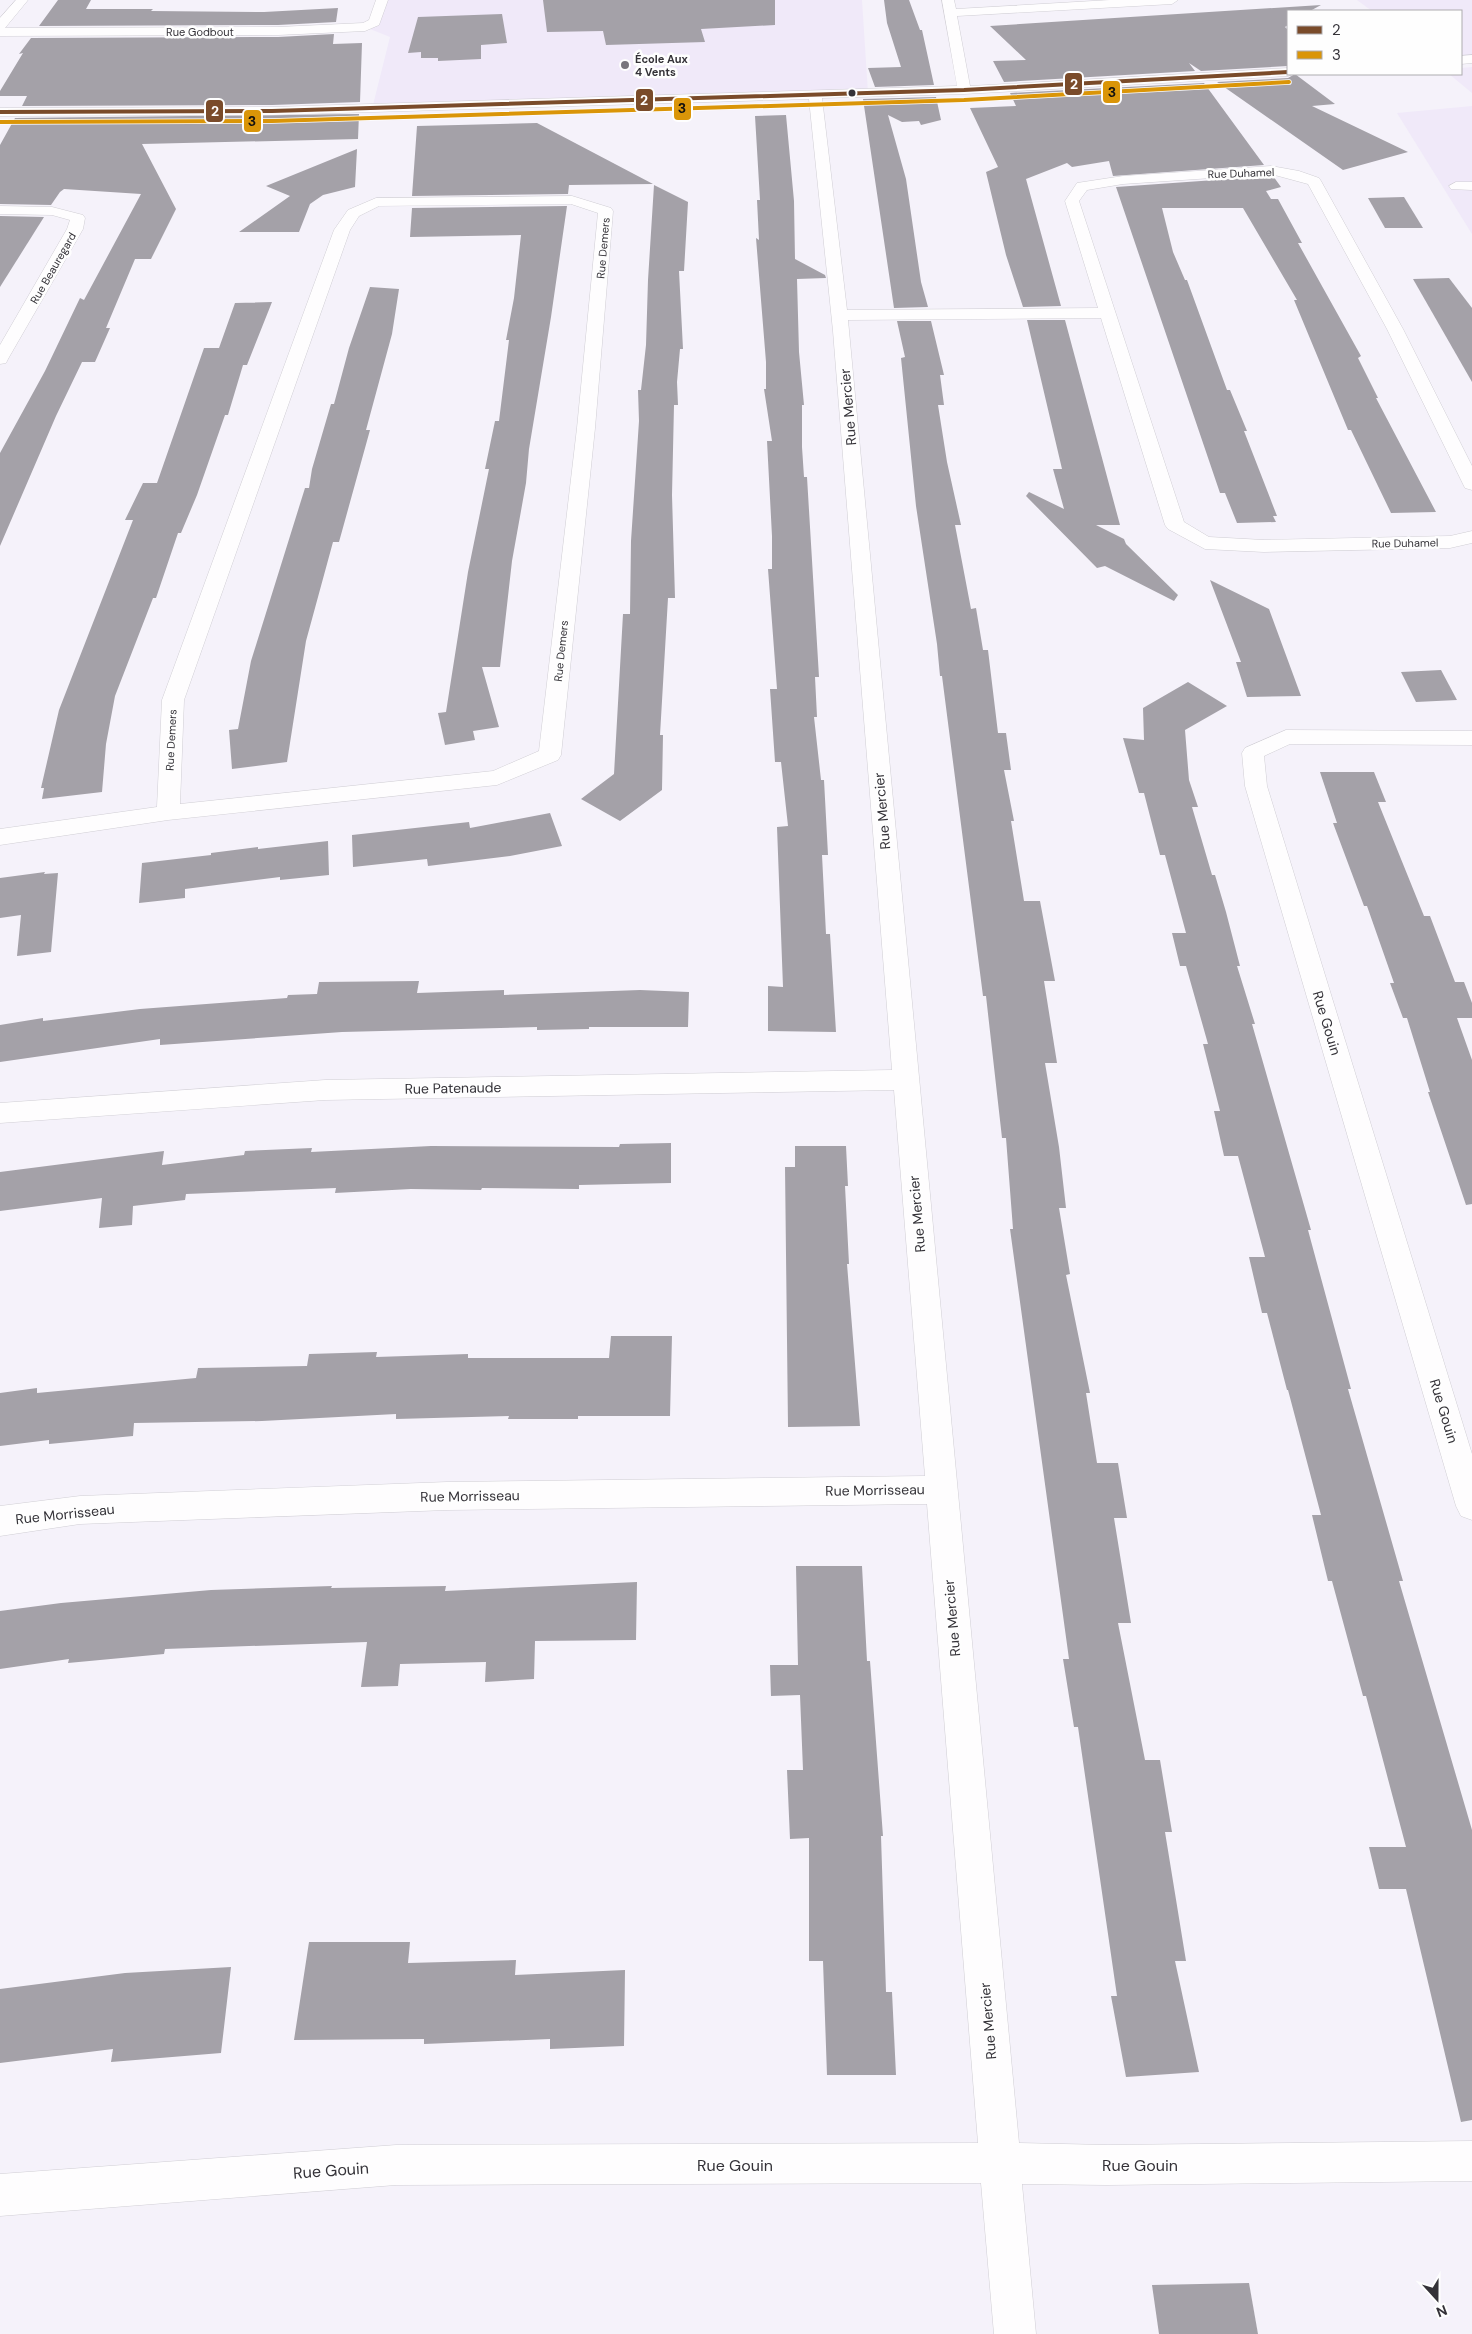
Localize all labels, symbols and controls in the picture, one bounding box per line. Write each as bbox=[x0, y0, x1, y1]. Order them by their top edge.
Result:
legend bbox=[1287, 10, 1462, 75]
text: 2 bbox=[1332, 20, 1341, 40]
street label: Rue Godbout bbox=[166, 25, 234, 39]
text: 3 bbox=[1332, 45, 1341, 65]
place label: École Aux 4 Vents bbox=[635, 52, 688, 79]
marker: École Aux 4 Vents bbox=[619, 59, 631, 71]
line badge: 2 bbox=[1064, 72, 1083, 96]
text: 2 bbox=[1070, 75, 1078, 93]
line badge: 3 bbox=[1102, 80, 1121, 104]
text: 3 bbox=[1108, 83, 1116, 101]
line badge: 2 bbox=[635, 88, 654, 112]
unlabelled marker bbox=[847, 88, 857, 98]
text: 2 bbox=[640, 91, 648, 109]
line badge: 3 bbox=[673, 97, 692, 121]
line badge: 2 bbox=[205, 99, 224, 123]
text: 3 bbox=[678, 99, 686, 117]
text: 2 bbox=[211, 102, 219, 120]
line badge: 3 bbox=[243, 109, 262, 133]
text: 3 bbox=[248, 112, 256, 130]
street label: Rue Duhamel bbox=[1207, 165, 1275, 181]
street label: Rue Demers bbox=[593, 217, 613, 279]
street label: Rue Beauregard bbox=[27, 230, 79, 306]
street label: Rue Mercier bbox=[836, 368, 860, 446]
street label: Rue Duhamel bbox=[1372, 535, 1438, 551]
street label: Rue Demers bbox=[551, 620, 571, 682]
street label: Rue Demers bbox=[162, 709, 180, 771]
street label: Rue Mercier bbox=[870, 772, 894, 850]
street label: Rue Gouin bbox=[1309, 989, 1345, 1057]
street label: Rue Patenaude bbox=[404, 1078, 502, 1098]
street label: Rue Mercier bbox=[905, 1175, 929, 1253]
street label: Rue Gouin bbox=[1426, 1377, 1462, 1445]
street label: Rue Morrisseau bbox=[825, 1480, 925, 1500]
street label: Rue Morrisseau bbox=[420, 1486, 520, 1506]
street label: Rue Morrisseau bbox=[15, 1500, 115, 1528]
street label: Rue Mercier bbox=[940, 1579, 964, 1657]
street label: Rue Mercier bbox=[976, 1982, 1000, 2060]
street label: Rue Gouin bbox=[697, 2155, 773, 2176]
street label: Rue Gouin bbox=[1102, 2155, 1178, 2176]
street label: Rue Gouin bbox=[292, 2157, 370, 2184]
north arrow bbox=[1412, 2274, 1462, 2324]
text: N bbox=[1434, 2301, 1450, 2321]

